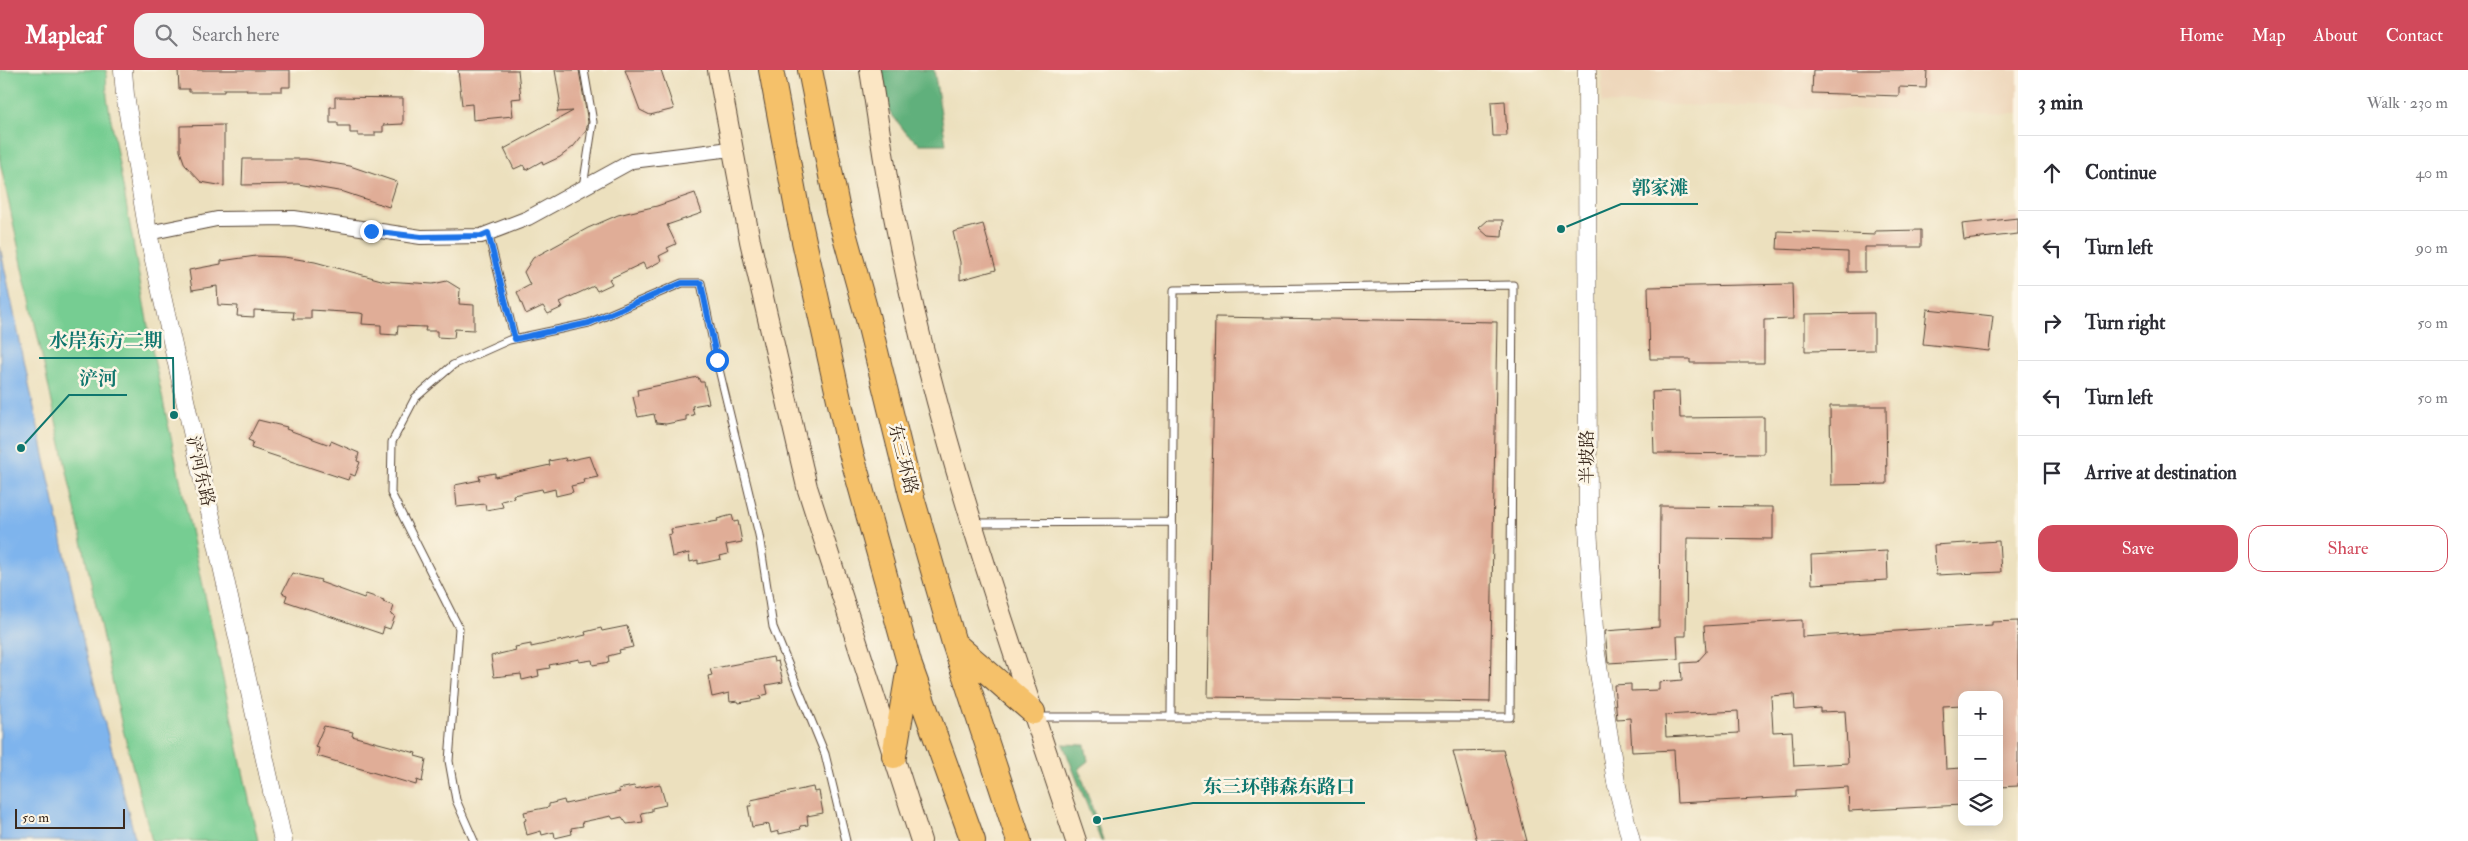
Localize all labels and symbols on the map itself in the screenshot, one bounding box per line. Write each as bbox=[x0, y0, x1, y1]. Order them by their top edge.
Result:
callout: 郭家滩 bbox=[1621, 170, 1698, 204]
text: 郭家滩 bbox=[1631, 176, 1689, 200]
route end bbox=[360, 220, 383, 243]
callout: 水岸东方二期 bbox=[39, 324, 173, 358]
text: 水岸东方二期 bbox=[49, 329, 163, 353]
route start bbox=[706, 349, 729, 372]
callout: 浐河 bbox=[69, 361, 127, 395]
text: 浐河 bbox=[79, 367, 117, 391]
street label: 东三环路 bbox=[883, 421, 923, 497]
street label: 半坡路 bbox=[1576, 430, 1599, 484]
street label: 浐河东路 bbox=[181, 433, 219, 509]
callout: 东三环韩森东路口 bbox=[1193, 769, 1365, 803]
text: 东三环韩森东路口 bbox=[1203, 775, 1355, 799]
scale bar bbox=[15, 806, 125, 829]

